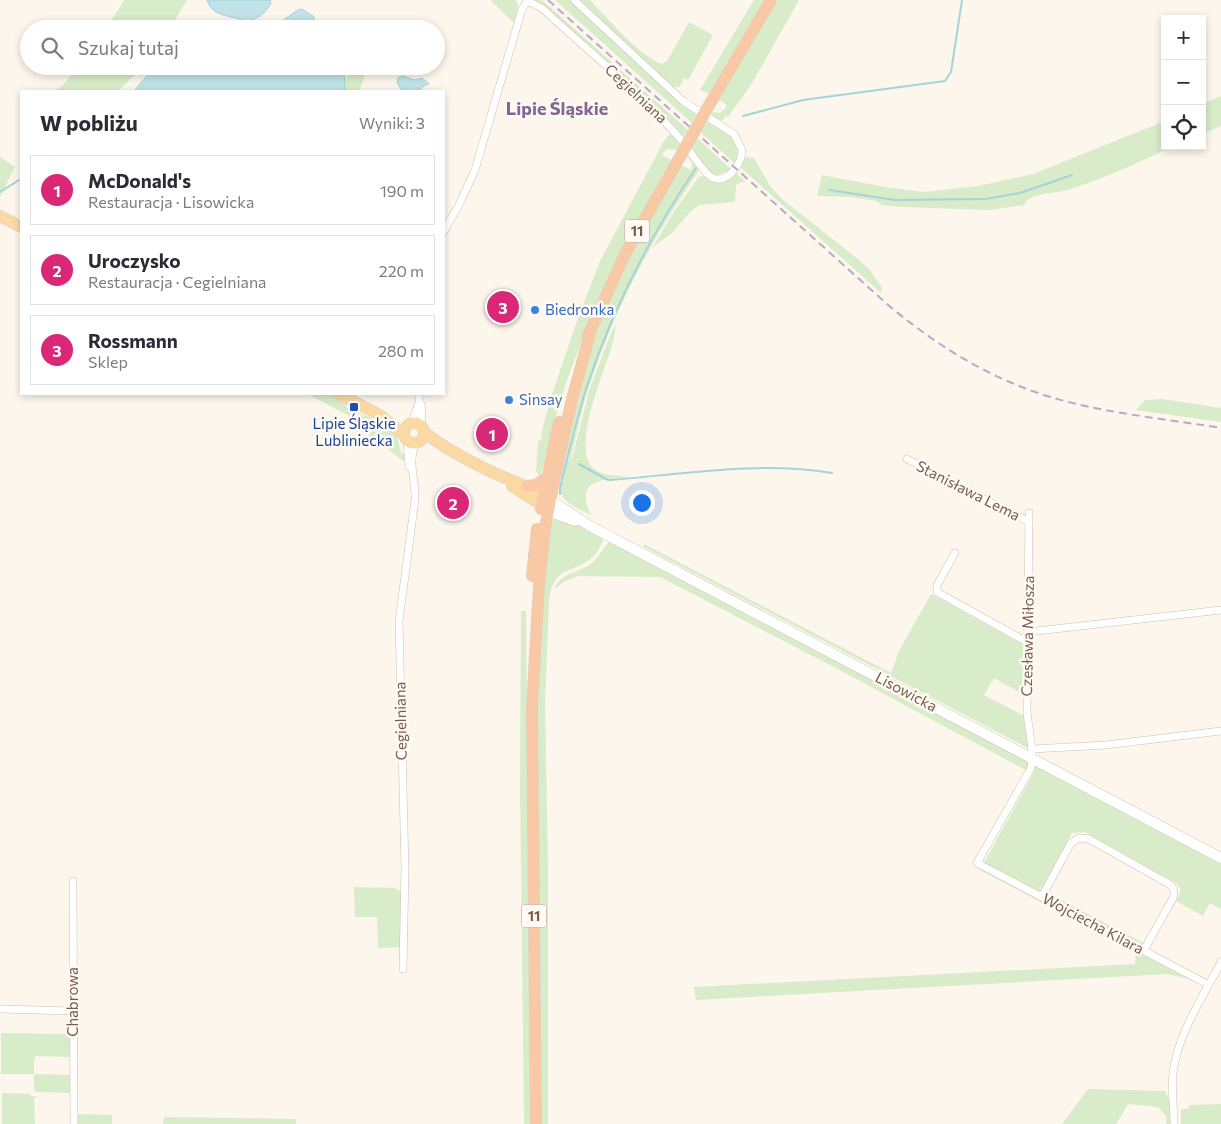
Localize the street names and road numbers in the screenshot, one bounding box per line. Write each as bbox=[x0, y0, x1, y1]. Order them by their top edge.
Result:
street label: Cegielniana bbox=[602, 60, 672, 127]
road number: 11 bbox=[624, 220, 650, 242]
street label: Stanisława Lema bbox=[914, 456, 1023, 524]
street label: Czesława Miłosza bbox=[1017, 575, 1037, 697]
street label: Lisowicka bbox=[873, 667, 940, 715]
street label: Cegielniana bbox=[390, 682, 410, 760]
street label: Wojciecha Kilara bbox=[1040, 889, 1147, 957]
road number: 11 bbox=[522, 904, 546, 928]
street label: Chabrowa bbox=[63, 967, 81, 1037]

